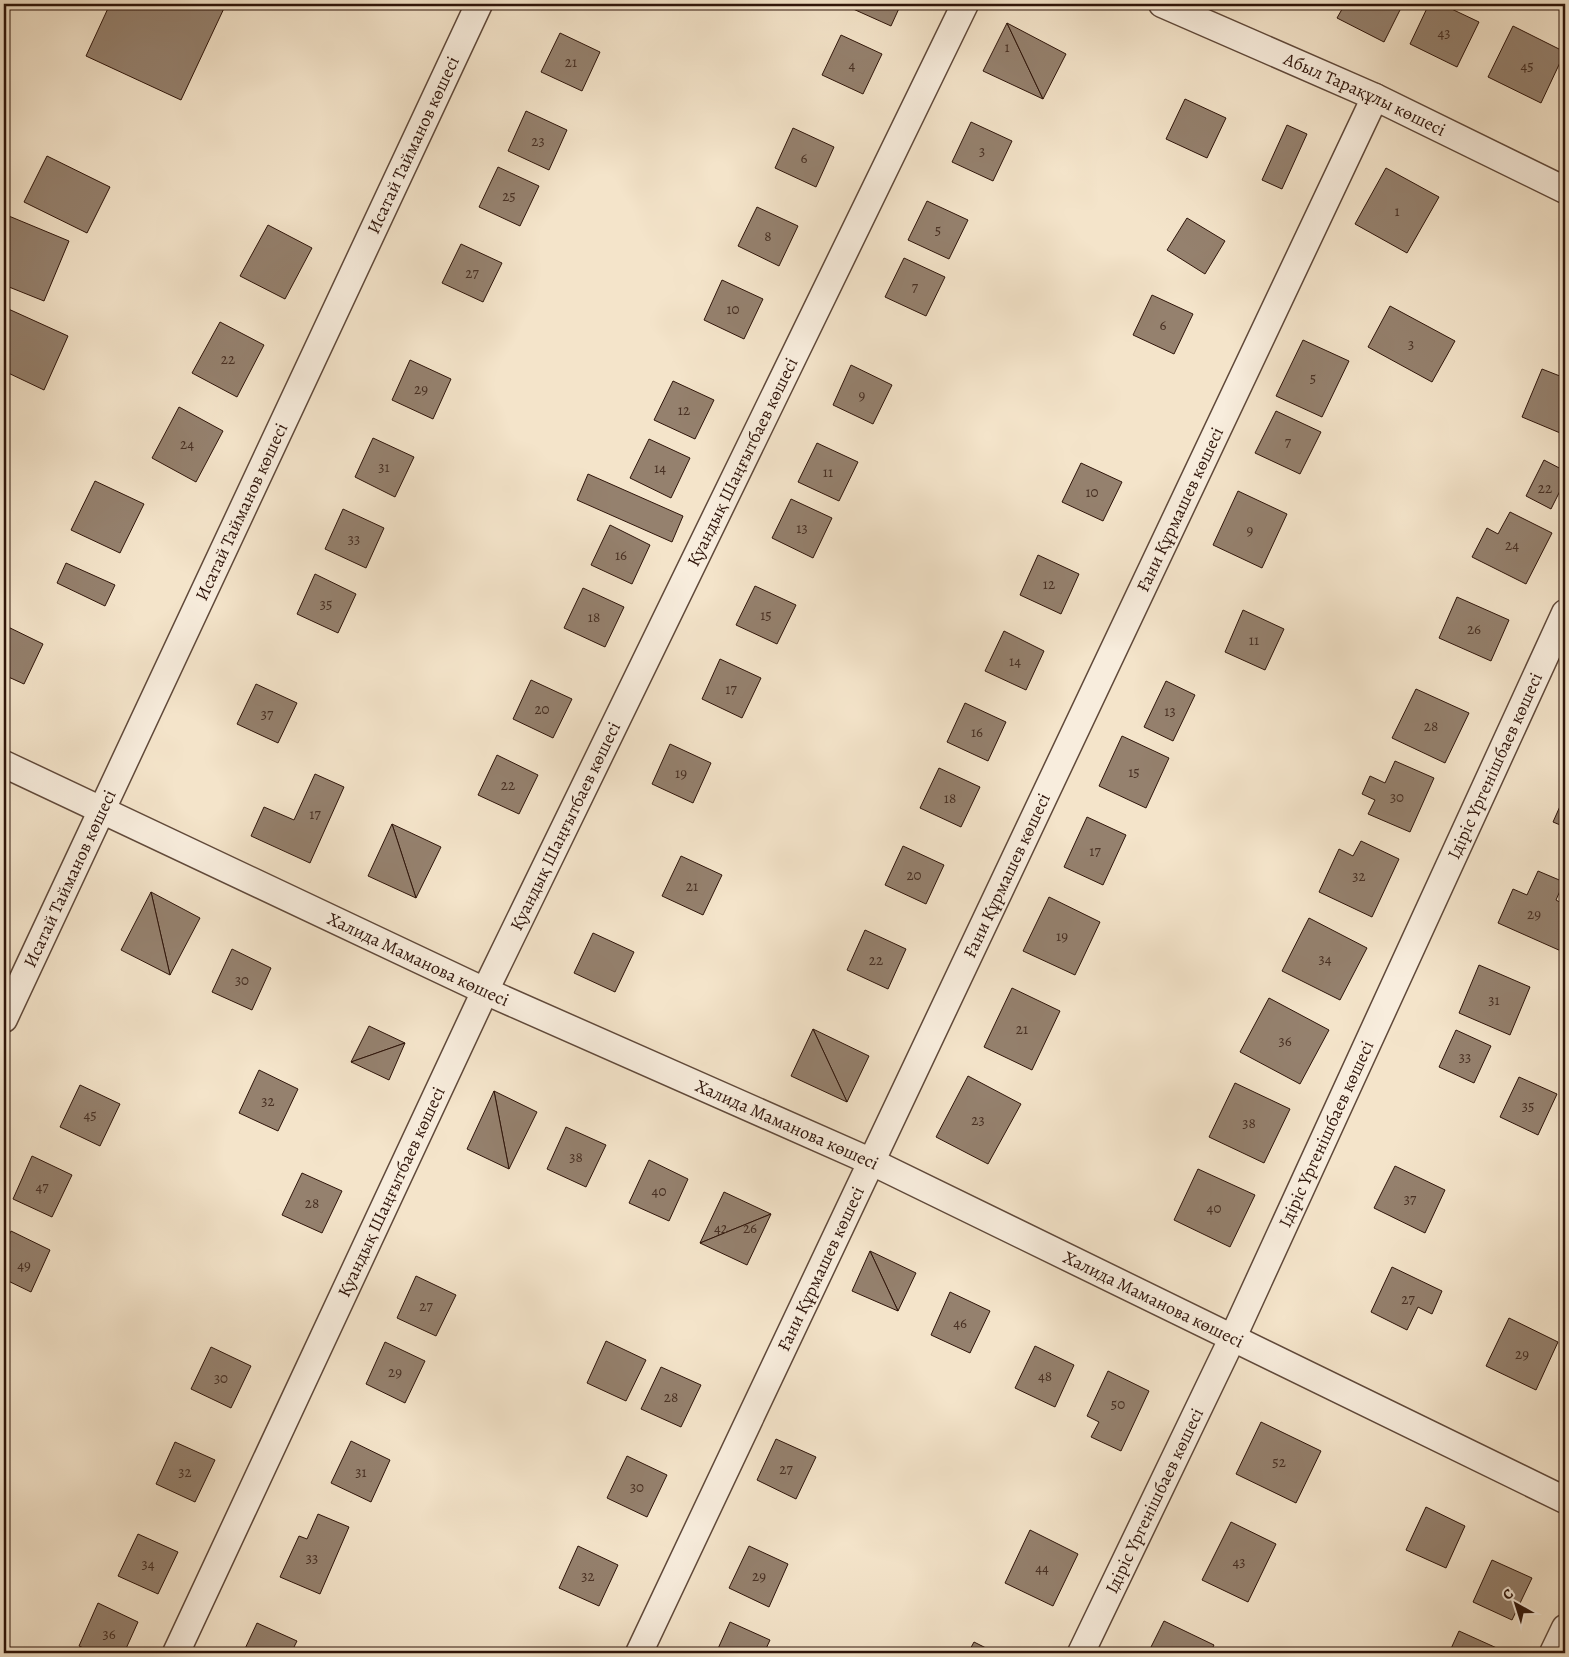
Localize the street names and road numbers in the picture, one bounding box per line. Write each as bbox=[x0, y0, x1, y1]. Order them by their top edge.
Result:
street label: Абыл Тарақұлы көшесі bbox=[1279, 46, 1450, 142]
street label: Исатай Тайманов көшесі bbox=[361, 52, 465, 238]
street label: Қуандық Шаңғытбаев көшесі bbox=[681, 353, 803, 570]
street label: Исатай Тайманов көшесі bbox=[189, 419, 293, 605]
street label: Ғани Құрмашев көшесі bbox=[1131, 423, 1229, 596]
street label: Ідіріс Үргенішбаев көшесі bbox=[1442, 669, 1548, 863]
street label: Қуандық Шаңғытбаев көшесі bbox=[504, 718, 626, 934]
street label: Исатай Тайманов көшесі bbox=[18, 786, 122, 971]
street label: Ғани Құрмашев көшесі bbox=[957, 789, 1056, 962]
street label: Халида Маманова көшесі bbox=[324, 906, 513, 1012]
street label: Ідіріс Үргенішбаев көшесі bbox=[1273, 1037, 1379, 1231]
street label: Халида Маманова көшесі bbox=[692, 1073, 883, 1175]
street label: Қуандық Шаңғытбаев көшесі bbox=[332, 1083, 451, 1301]
street label: Ғани Құрмашев көшесі bbox=[771, 1182, 870, 1355]
street label: Халида Маманова көшесі bbox=[1059, 1245, 1248, 1353]
street label: Ідіріс Үргенішбаев көшесі bbox=[1099, 1404, 1209, 1597]

